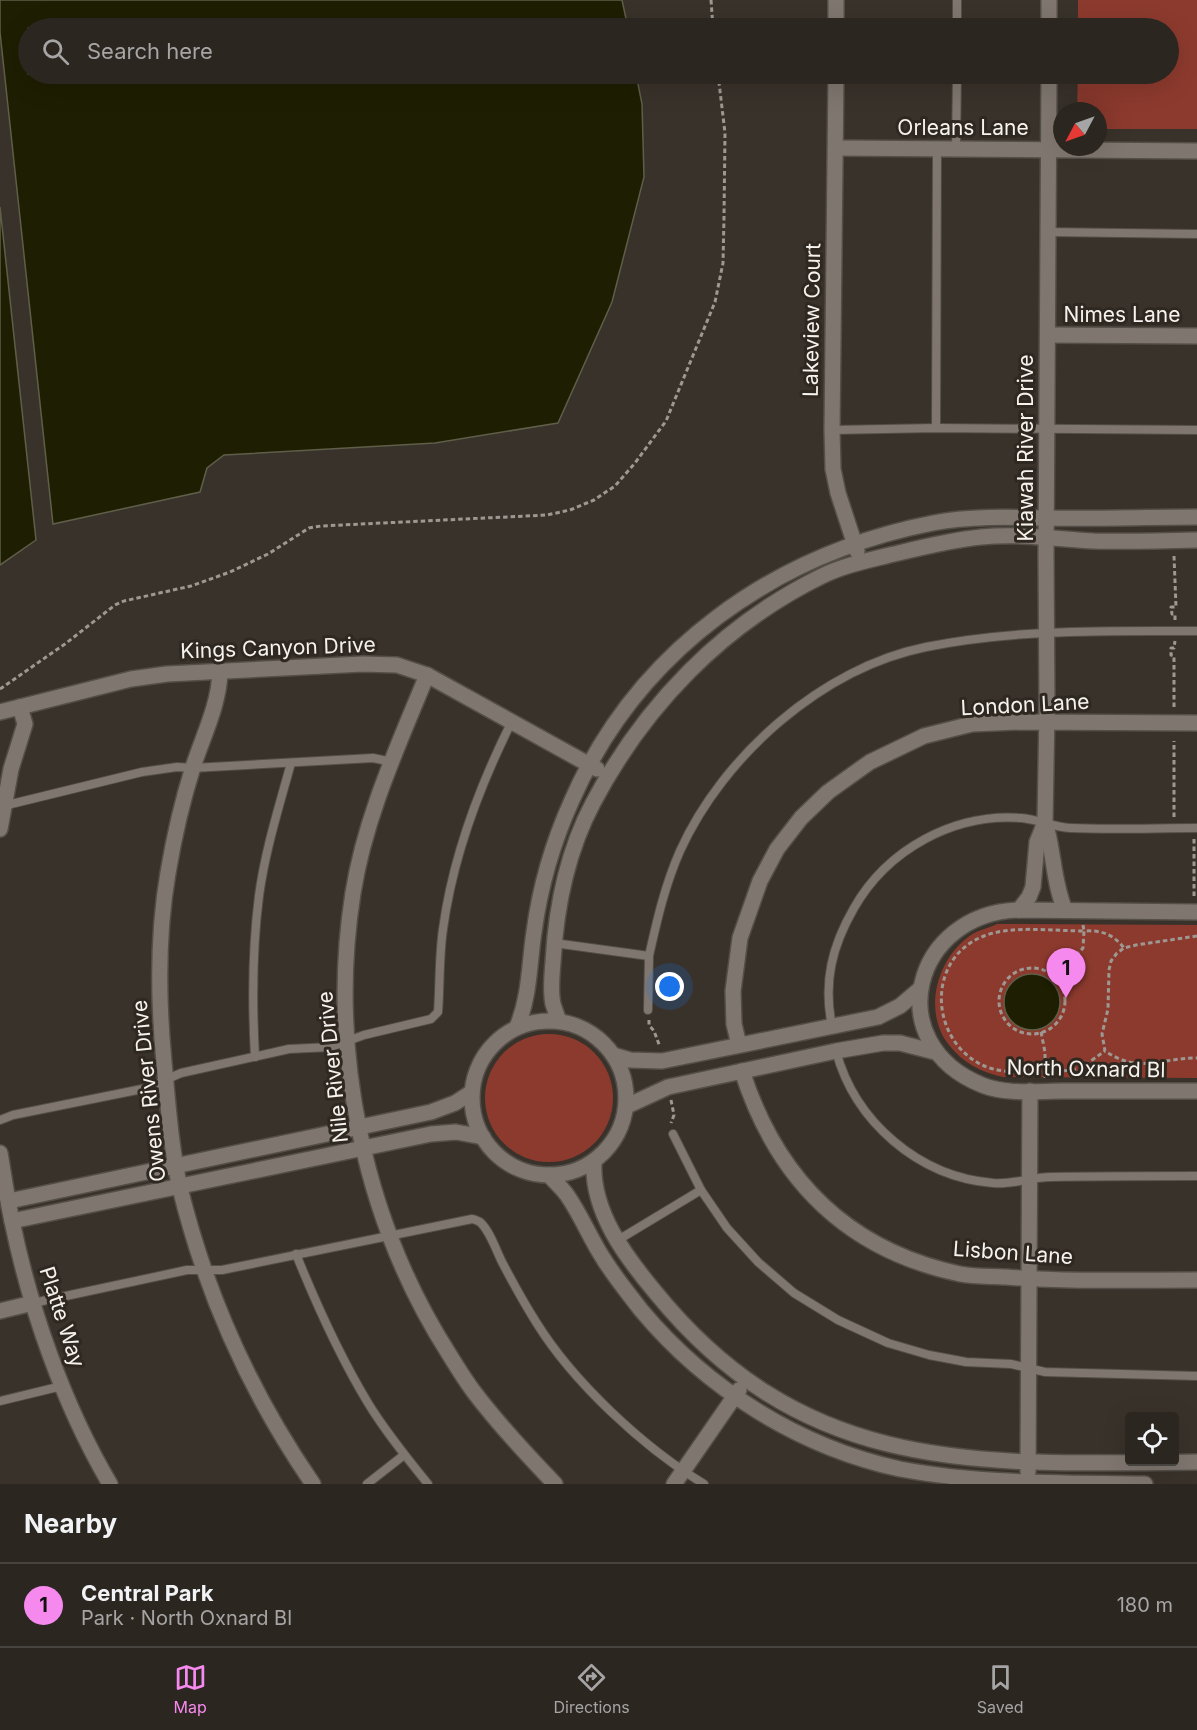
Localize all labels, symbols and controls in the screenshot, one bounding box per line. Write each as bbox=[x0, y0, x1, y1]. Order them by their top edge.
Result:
search box bbox=[18, 18, 1179, 84]
icon: search bbox=[39, 35, 72, 68]
text: Search here bbox=[87, 38, 213, 64]
north arrow bbox=[1053, 102, 1107, 156]
street label: Orleans Lane bbox=[897, 115, 1029, 140]
street label: Lakeview Court bbox=[798, 243, 825, 397]
street label: Nimes Lane bbox=[1064, 302, 1180, 327]
street label: Kiawah River Drive bbox=[1013, 355, 1038, 541]
street label: Kings Canyon Drive bbox=[180, 632, 376, 663]
street label: London Lane bbox=[960, 689, 1090, 720]
pin: 1 bbox=[1046, 948, 1086, 998]
your location bbox=[655, 972, 684, 1001]
street label: Nile River Drive bbox=[312, 990, 353, 1144]
street label: Owens River Drive bbox=[127, 999, 170, 1183]
street label: North Oxnard Bl bbox=[1006, 1055, 1166, 1082]
street label: Lisbon Lane bbox=[952, 1236, 1074, 1269]
street label: Platte Way bbox=[34, 1263, 91, 1371]
map controls bbox=[1125, 1412, 1179, 1466]
button: locate bbox=[1125, 1412, 1179, 1466]
text: Nearby bbox=[24, 1508, 117, 1539]
text: Central Park bbox=[81, 1580, 214, 1606]
text: 1 bbox=[39, 1593, 48, 1617]
text: 180 m bbox=[1117, 1593, 1173, 1617]
text: Park · North Oxnard Bl bbox=[81, 1606, 292, 1630]
tab: Map bbox=[173, 1661, 207, 1717]
tab: Directions bbox=[554, 1661, 630, 1717]
tab: Saved bbox=[977, 1661, 1024, 1717]

